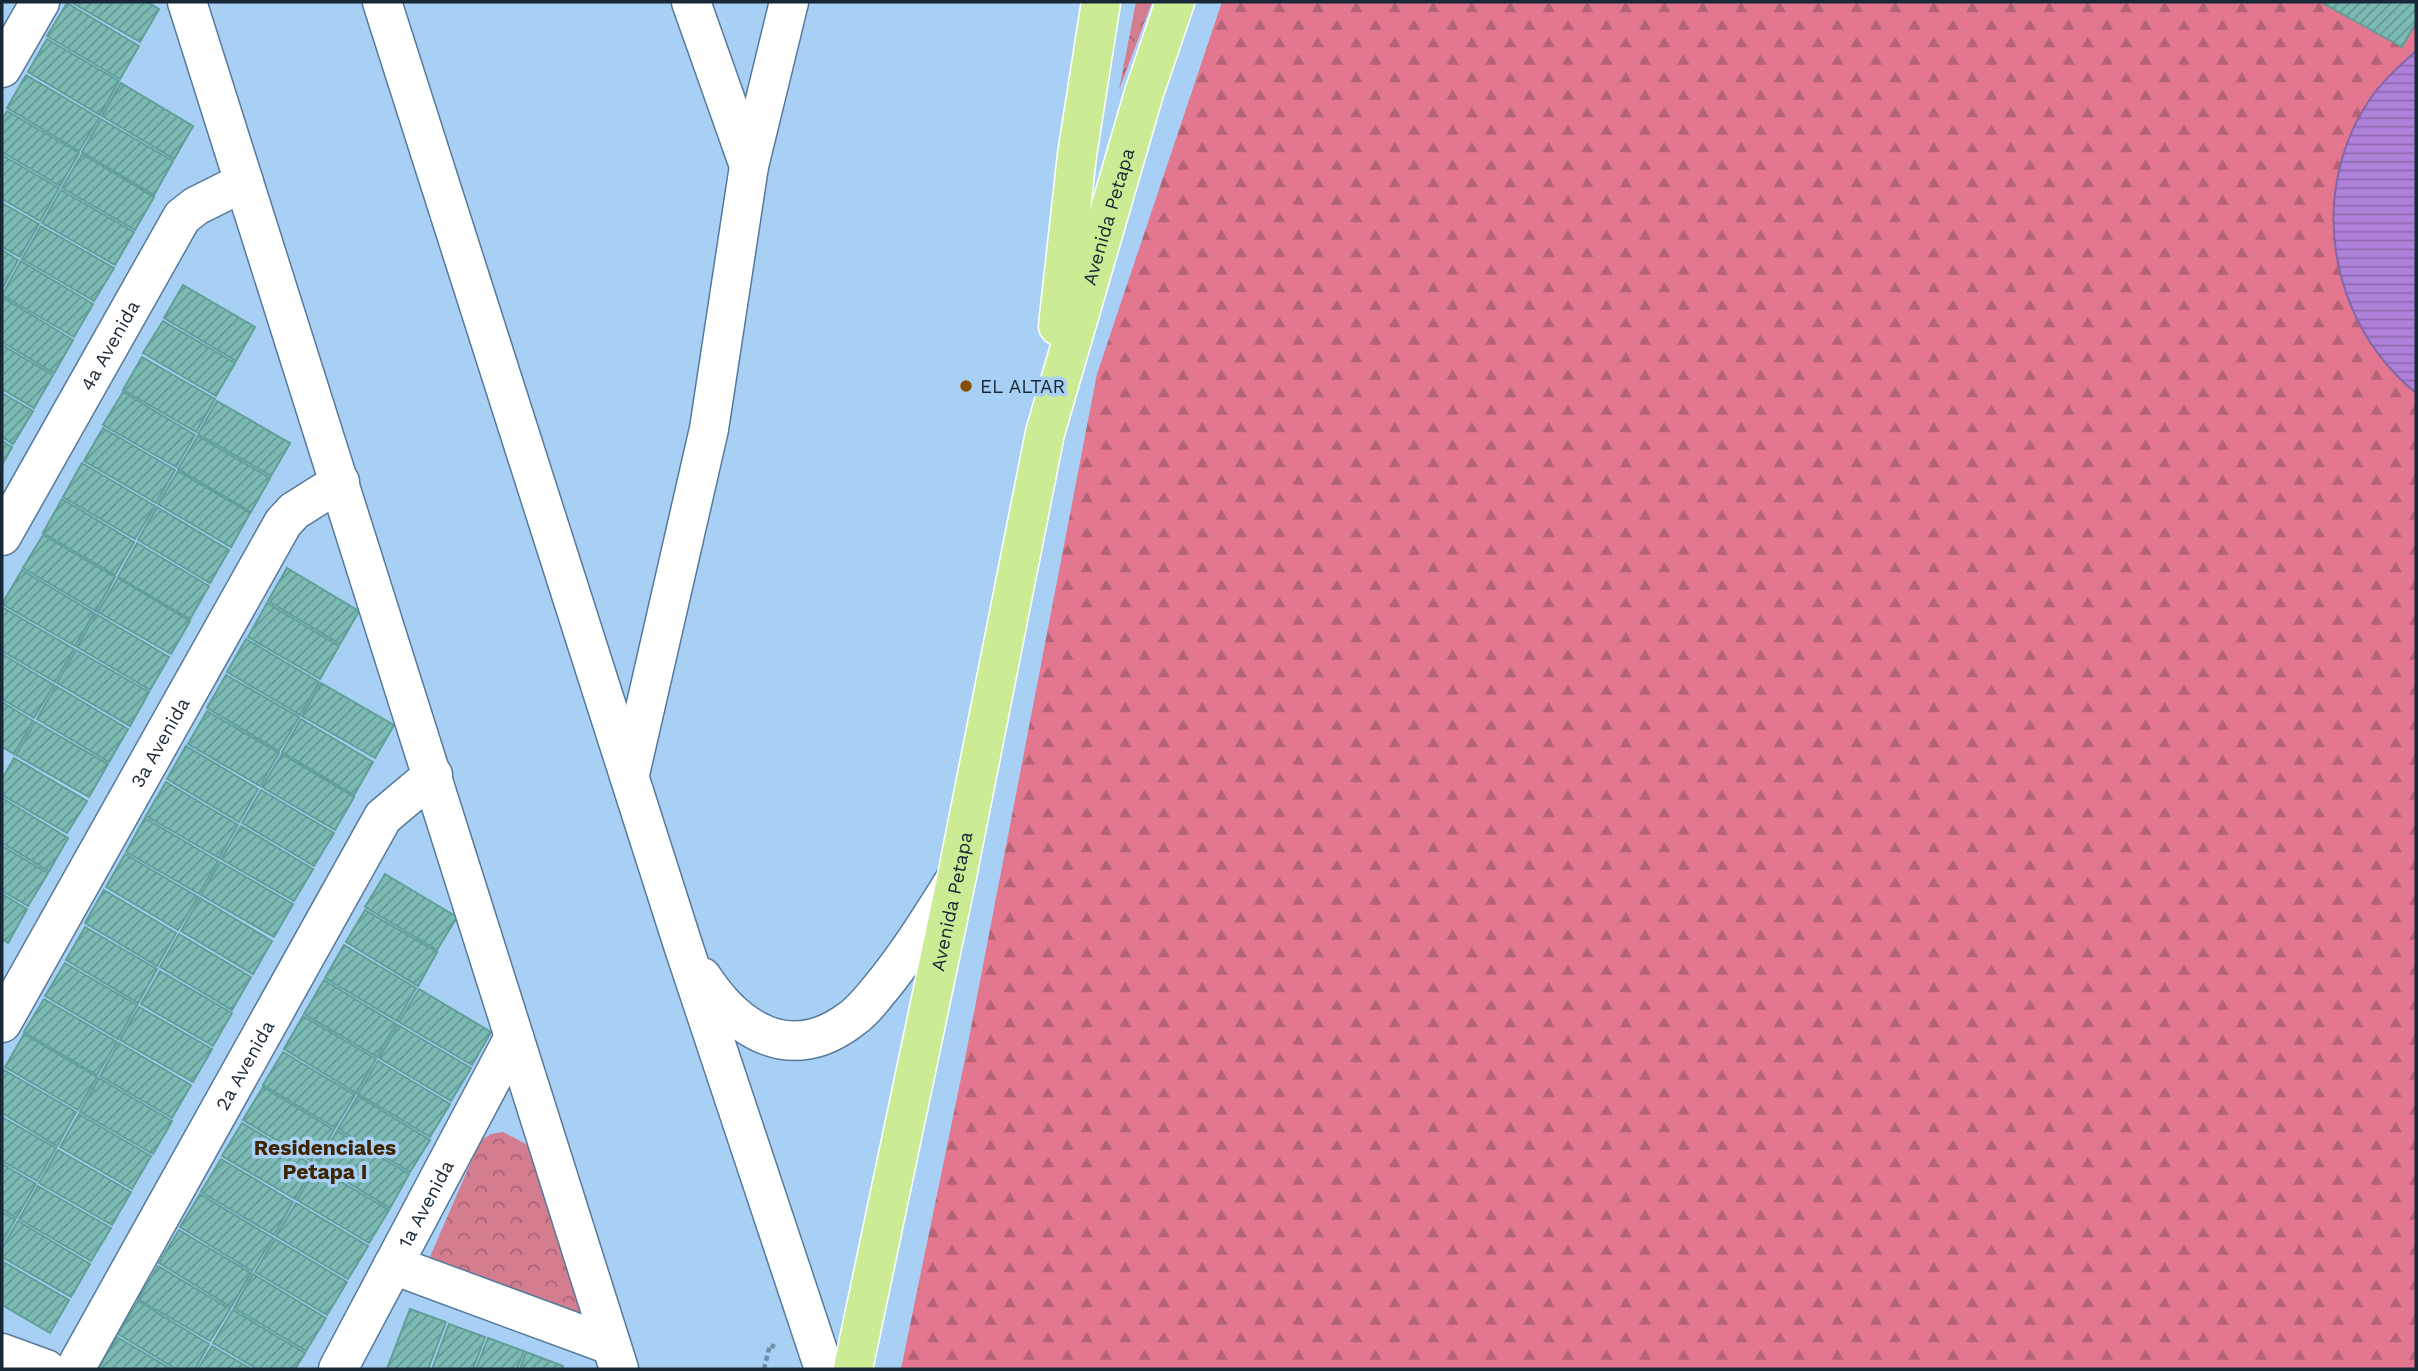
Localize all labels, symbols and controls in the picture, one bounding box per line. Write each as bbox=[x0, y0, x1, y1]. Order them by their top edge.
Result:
street label: Avenida Petapa bbox=[1078, 145, 1139, 288]
street label: 4a Avenida bbox=[75, 296, 145, 395]
place label: EL ALTAR bbox=[980, 375, 1065, 398]
marker: EL ALTAR bbox=[958, 378, 974, 394]
street label: 3a Avenida bbox=[126, 693, 195, 792]
street label: Avenida Petapa bbox=[926, 829, 978, 973]
street label: 2a Avenida bbox=[211, 1016, 279, 1114]
district label: Residenciales Petapa I bbox=[254, 1135, 396, 1184]
street label: 1a Avenida bbox=[393, 1156, 459, 1252]

